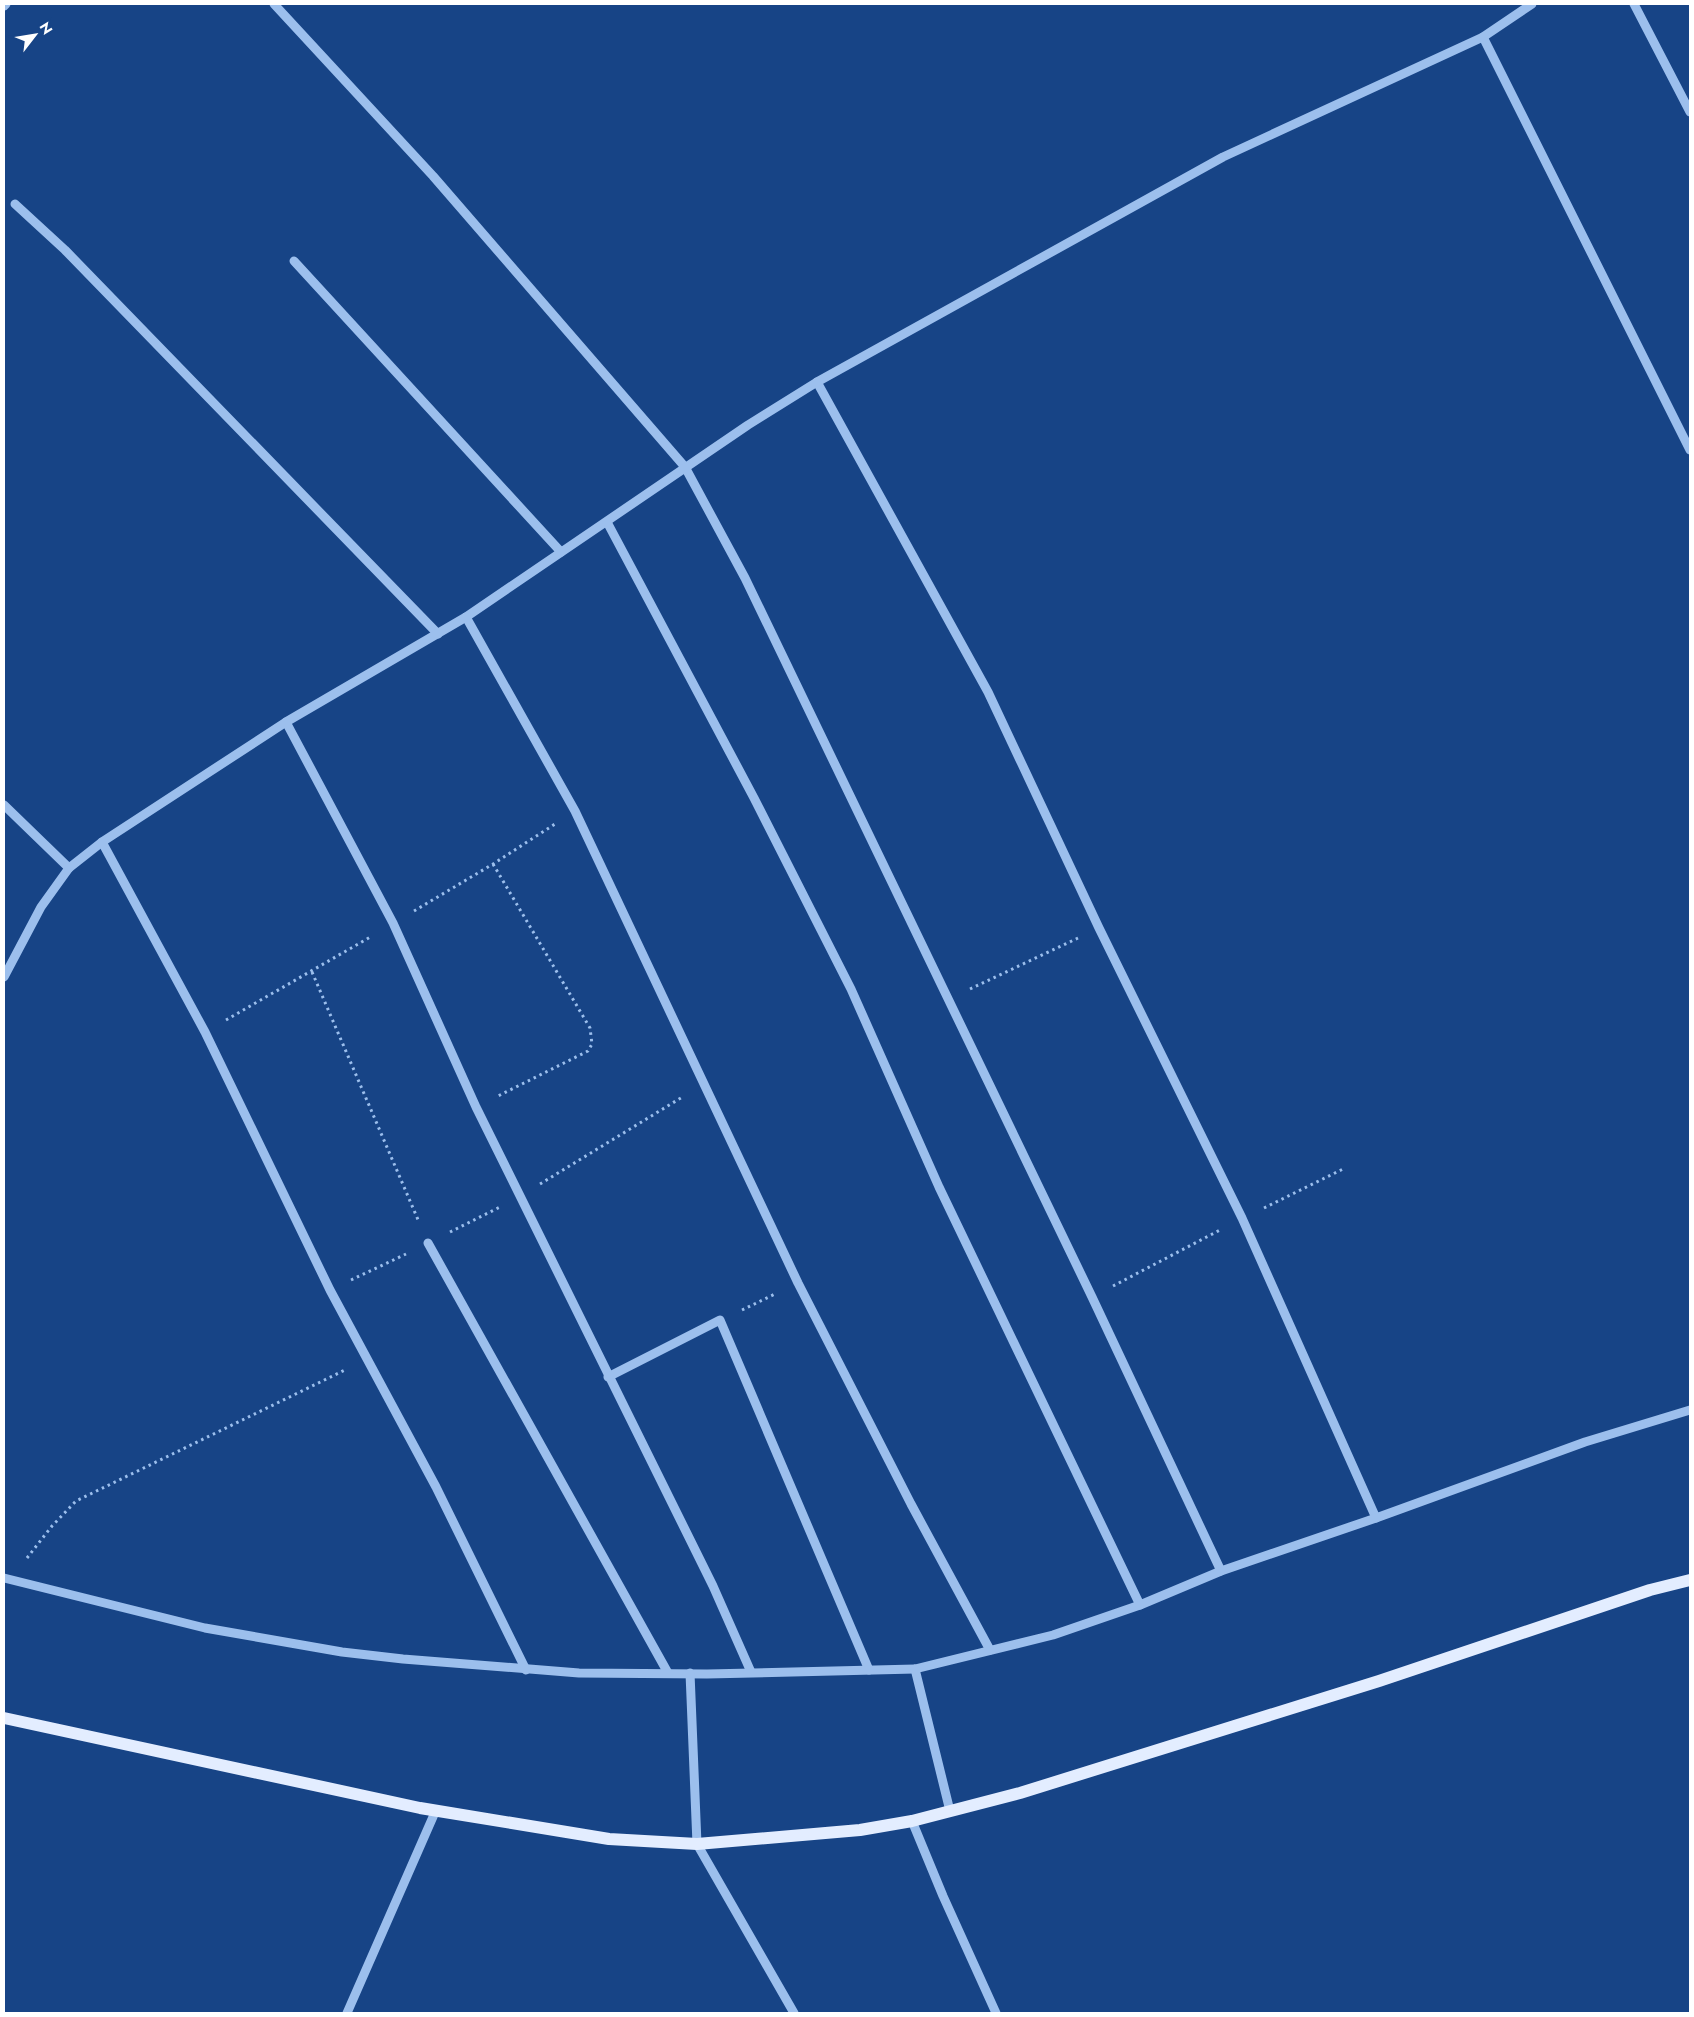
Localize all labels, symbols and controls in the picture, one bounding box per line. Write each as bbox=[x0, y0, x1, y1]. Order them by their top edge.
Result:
north arrow bbox=[10, 10, 60, 60]
text: N bbox=[35, 18, 58, 38]

